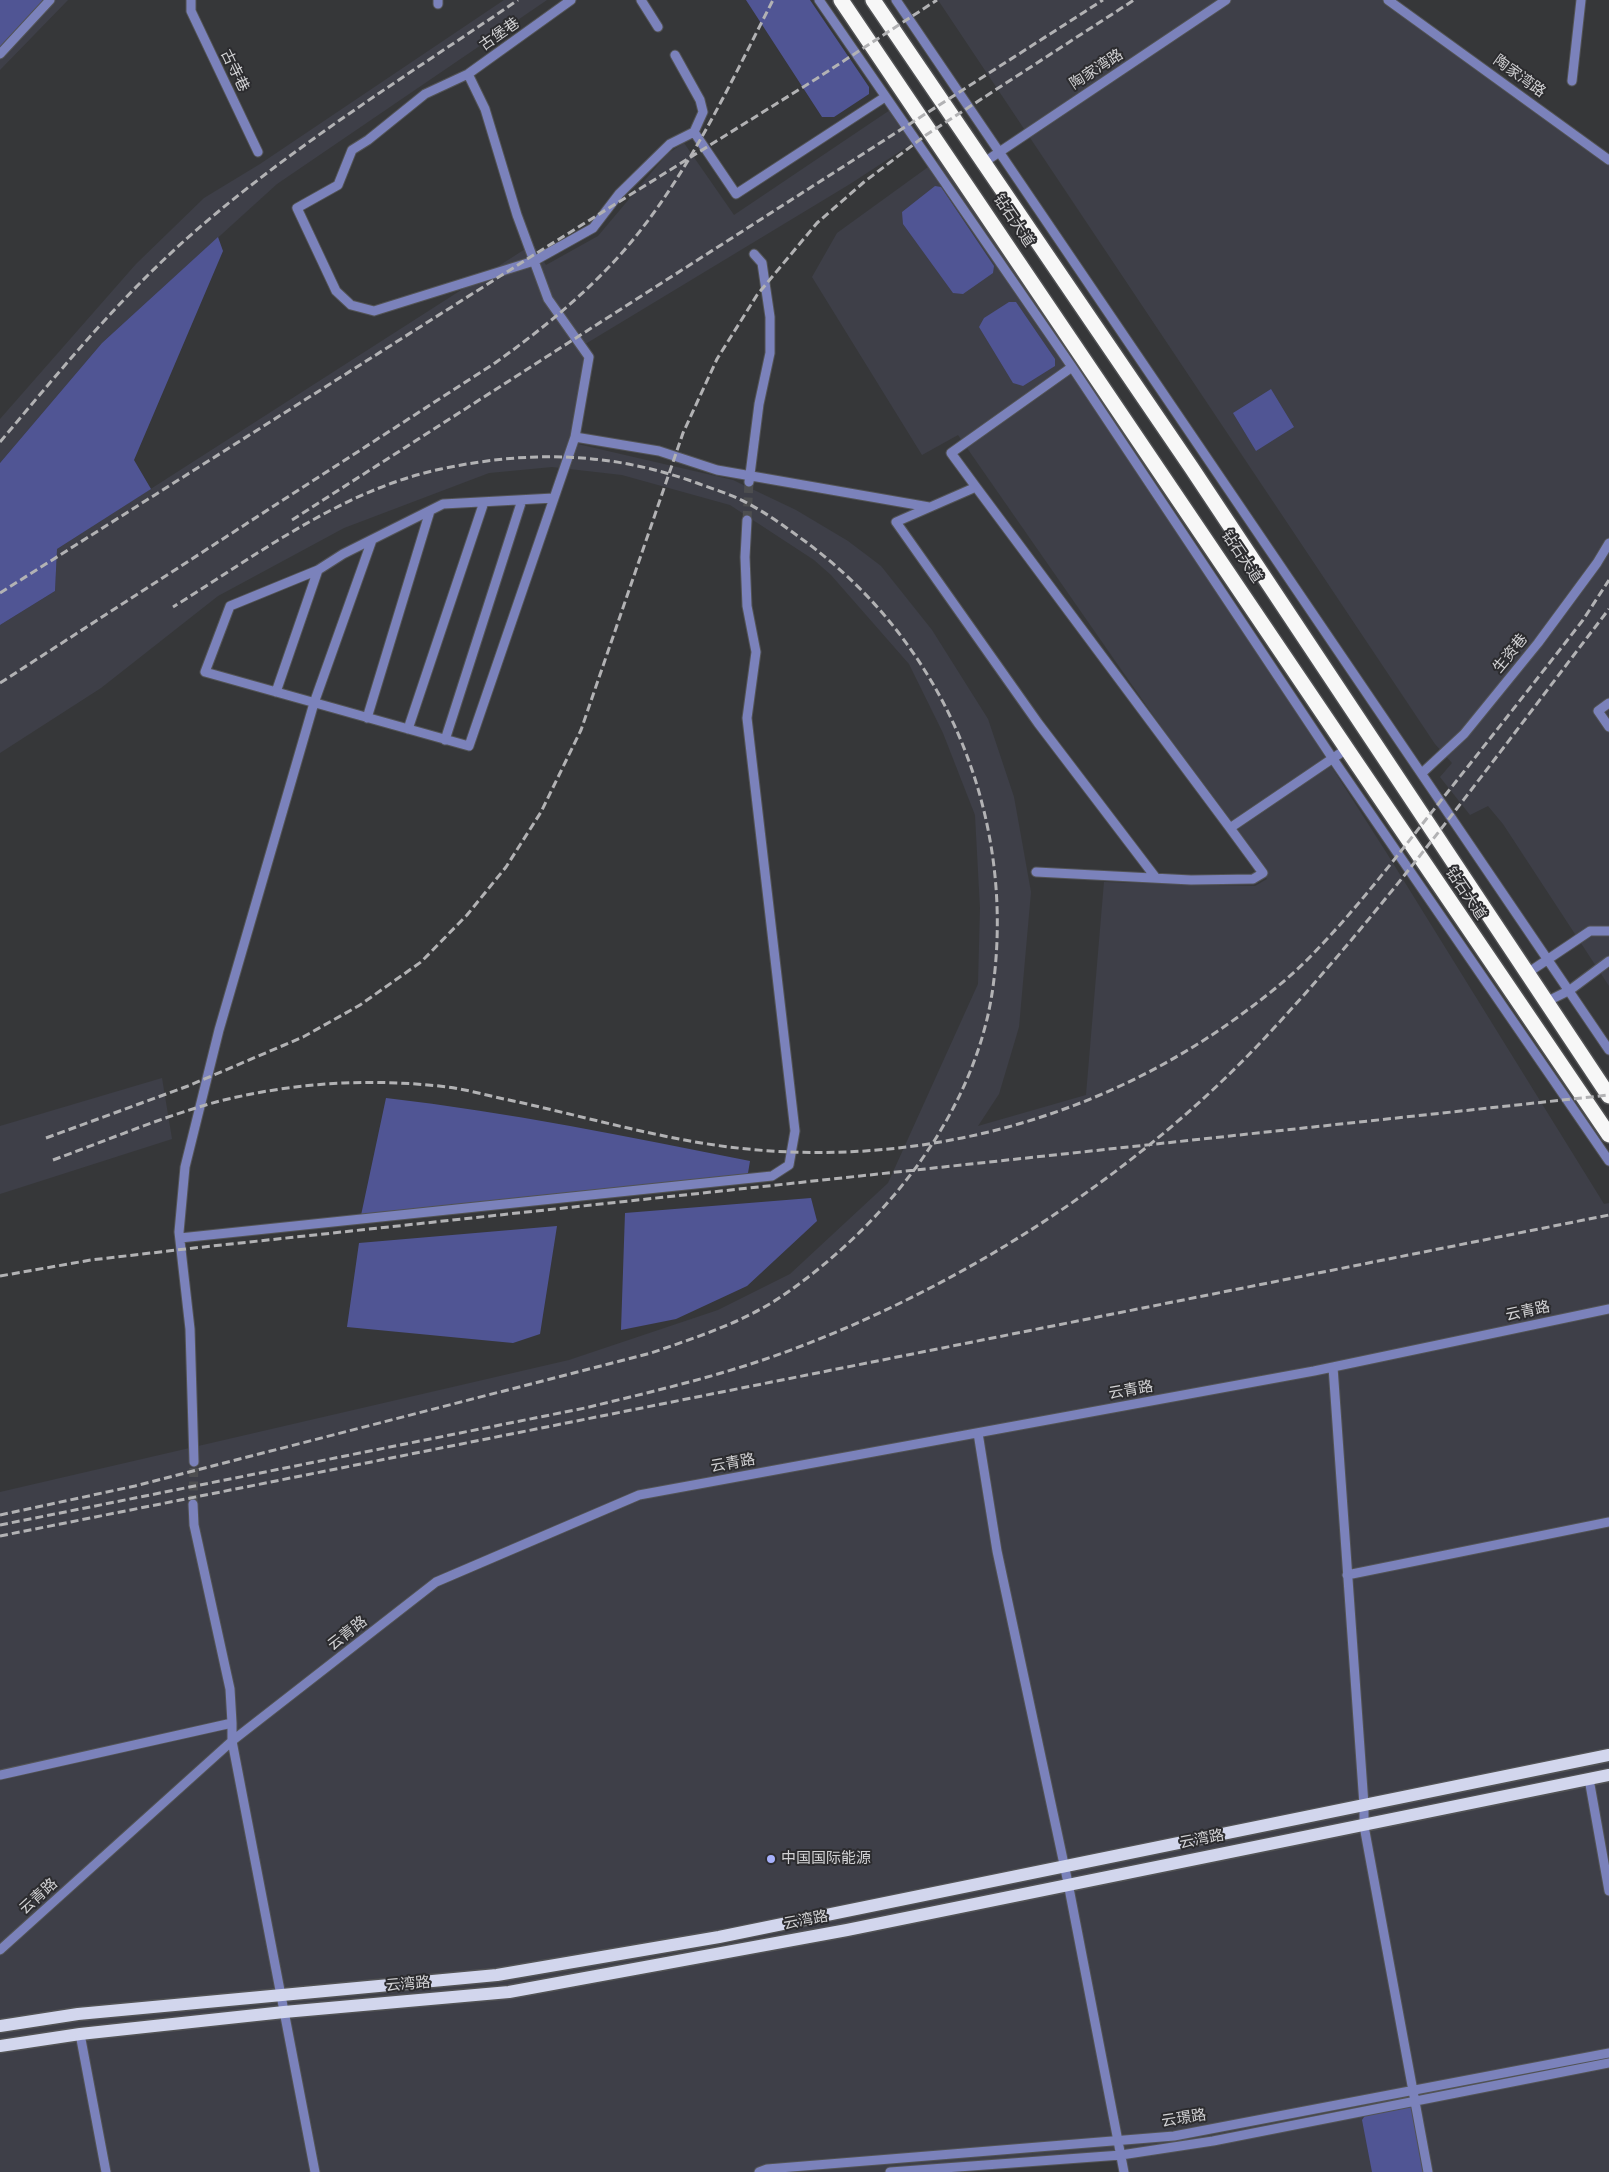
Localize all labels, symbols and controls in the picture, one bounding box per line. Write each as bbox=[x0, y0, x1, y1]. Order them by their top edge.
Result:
street label: 古堡巷 bbox=[476, 15, 524, 55]
street label: 陶家湾路 bbox=[1067, 46, 1127, 94]
street label: 古寺巷 bbox=[216, 47, 252, 95]
street label: 陶家湾路 bbox=[1489, 52, 1549, 102]
street label: 钻石大道 bbox=[989, 191, 1037, 251]
street label: 钻石大道 bbox=[1217, 527, 1265, 587]
street label: 生资巷 bbox=[1490, 631, 1532, 677]
street label: 钻石大道 bbox=[1441, 864, 1489, 924]
street label: 云青路 bbox=[1504, 1299, 1552, 1325]
street label: 云青路 bbox=[1107, 1378, 1155, 1404]
street label: 云青路 bbox=[709, 1451, 757, 1477]
street label: 云青路 bbox=[325, 1613, 371, 1655]
street label: 云湾路 bbox=[1178, 1827, 1226, 1853]
place label: 中国国际能源 bbox=[781, 1850, 871, 1868]
marker: 中国国际能源 bbox=[765, 1853, 777, 1865]
street label: 云青路 bbox=[16, 1875, 62, 1919]
street label: 云湾路 bbox=[782, 1908, 830, 1934]
street label: 云湾路 bbox=[385, 1974, 431, 1996]
street label: 云璟路 bbox=[1160, 2107, 1208, 2131]

